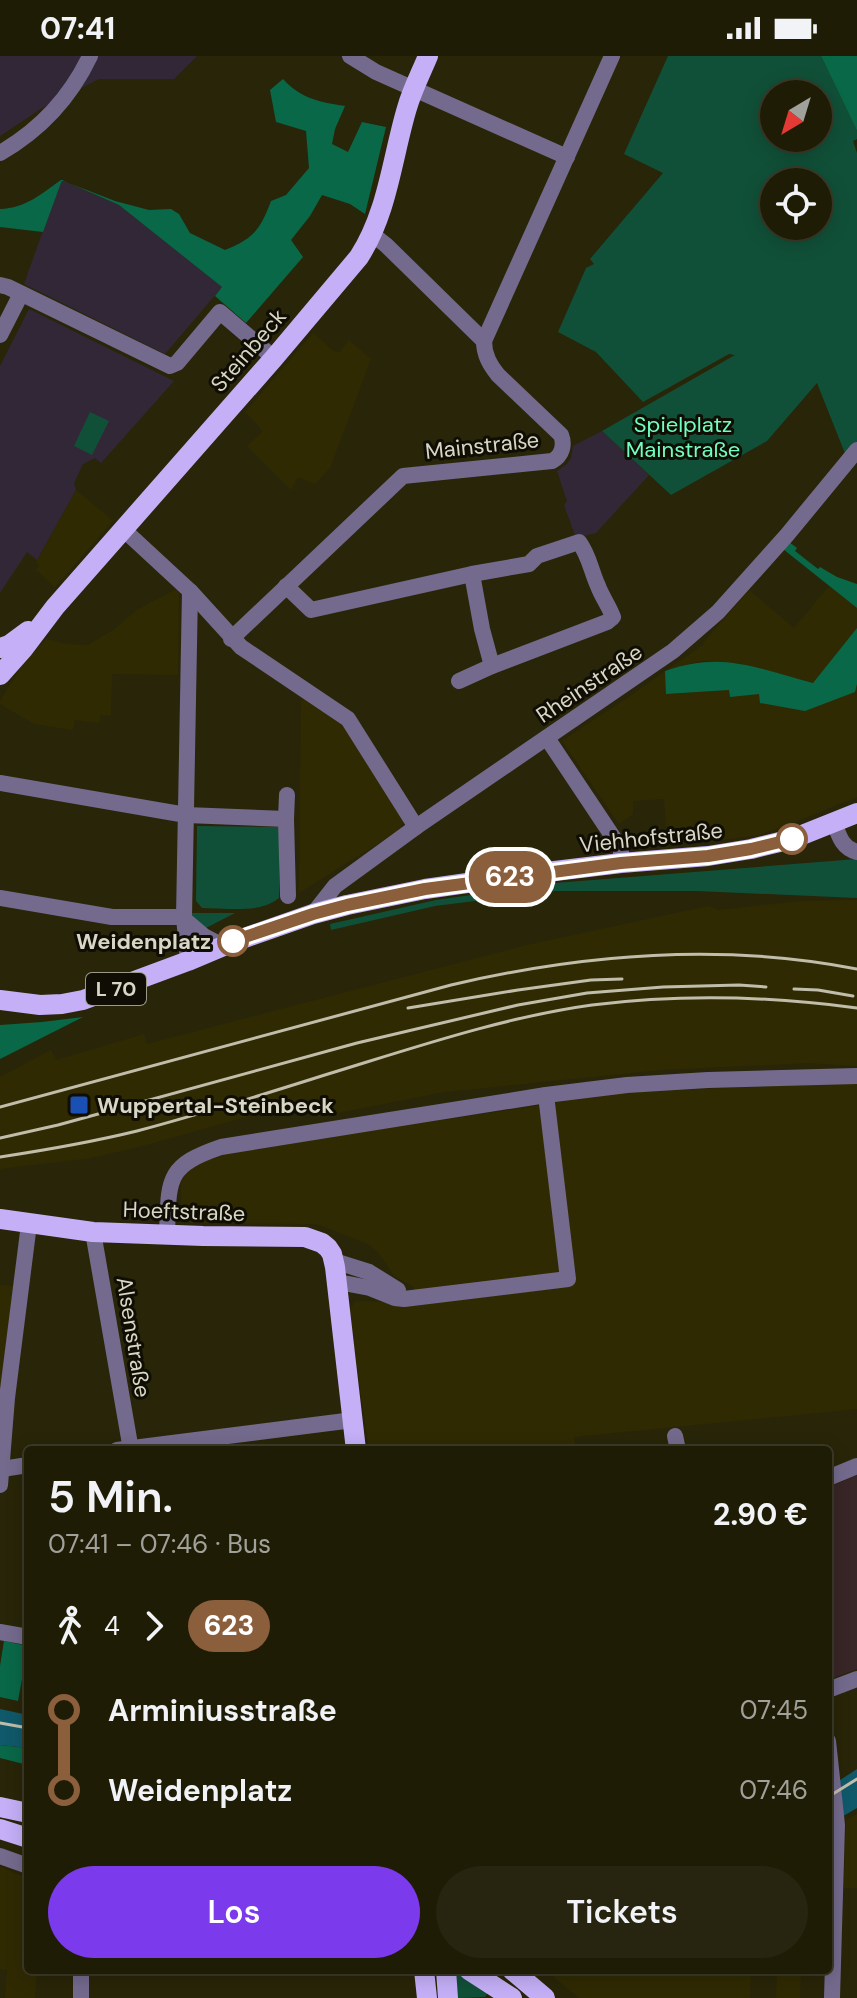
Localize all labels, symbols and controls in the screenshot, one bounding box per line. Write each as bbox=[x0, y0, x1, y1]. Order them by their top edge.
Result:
text: 07:41 bbox=[40, 9, 115, 48]
north arrow bbox=[760, 80, 832, 152]
map controls bbox=[760, 80, 832, 240]
button: locate bbox=[760, 168, 832, 240]
street label: Steinbeck bbox=[204, 303, 293, 398]
park label: Spielplatz Mainstraße bbox=[626, 410, 740, 464]
street label: Mainstraße bbox=[424, 425, 540, 466]
street label: Rheinstraße bbox=[531, 637, 648, 730]
street label: Viehhofstraße bbox=[578, 816, 724, 859]
unlabelled marker bbox=[777, 824, 807, 854]
line badge: 623 bbox=[464, 851, 556, 903]
text: 623 bbox=[485, 858, 535, 895]
marker: Weidenplatz bbox=[218, 926, 248, 956]
place label: Weidenplatz bbox=[76, 927, 211, 956]
road number: L 70 bbox=[86, 973, 146, 1005]
place label: Wuppertal-Steinbeck bbox=[97, 1091, 334, 1120]
marker: Wuppertal-Steinbeck bbox=[68, 1094, 90, 1116]
street label: Hoeftstraße bbox=[122, 1195, 246, 1228]
street label: Alsenstraße bbox=[110, 1275, 157, 1399]
text: 5 Min. bbox=[48, 1468, 173, 1526]
text: 2.90 € bbox=[713, 1495, 808, 1534]
text: 07:41 – 07:46 · Bus bbox=[48, 1527, 271, 1561]
icon: walk bbox=[48, 1604, 92, 1648]
icon: forward bbox=[132, 1604, 176, 1648]
text: 623 bbox=[204, 1607, 254, 1644]
text: 4 bbox=[104, 1609, 120, 1643]
text: Arminiusstraße bbox=[108, 1691, 337, 1730]
text: 07:45 bbox=[740, 1693, 808, 1727]
text: Weidenplatz bbox=[108, 1771, 292, 1810]
text: 07:46 bbox=[739, 1773, 808, 1807]
button: Los bbox=[48, 1866, 420, 1958]
button: Tickets bbox=[436, 1866, 808, 1958]

